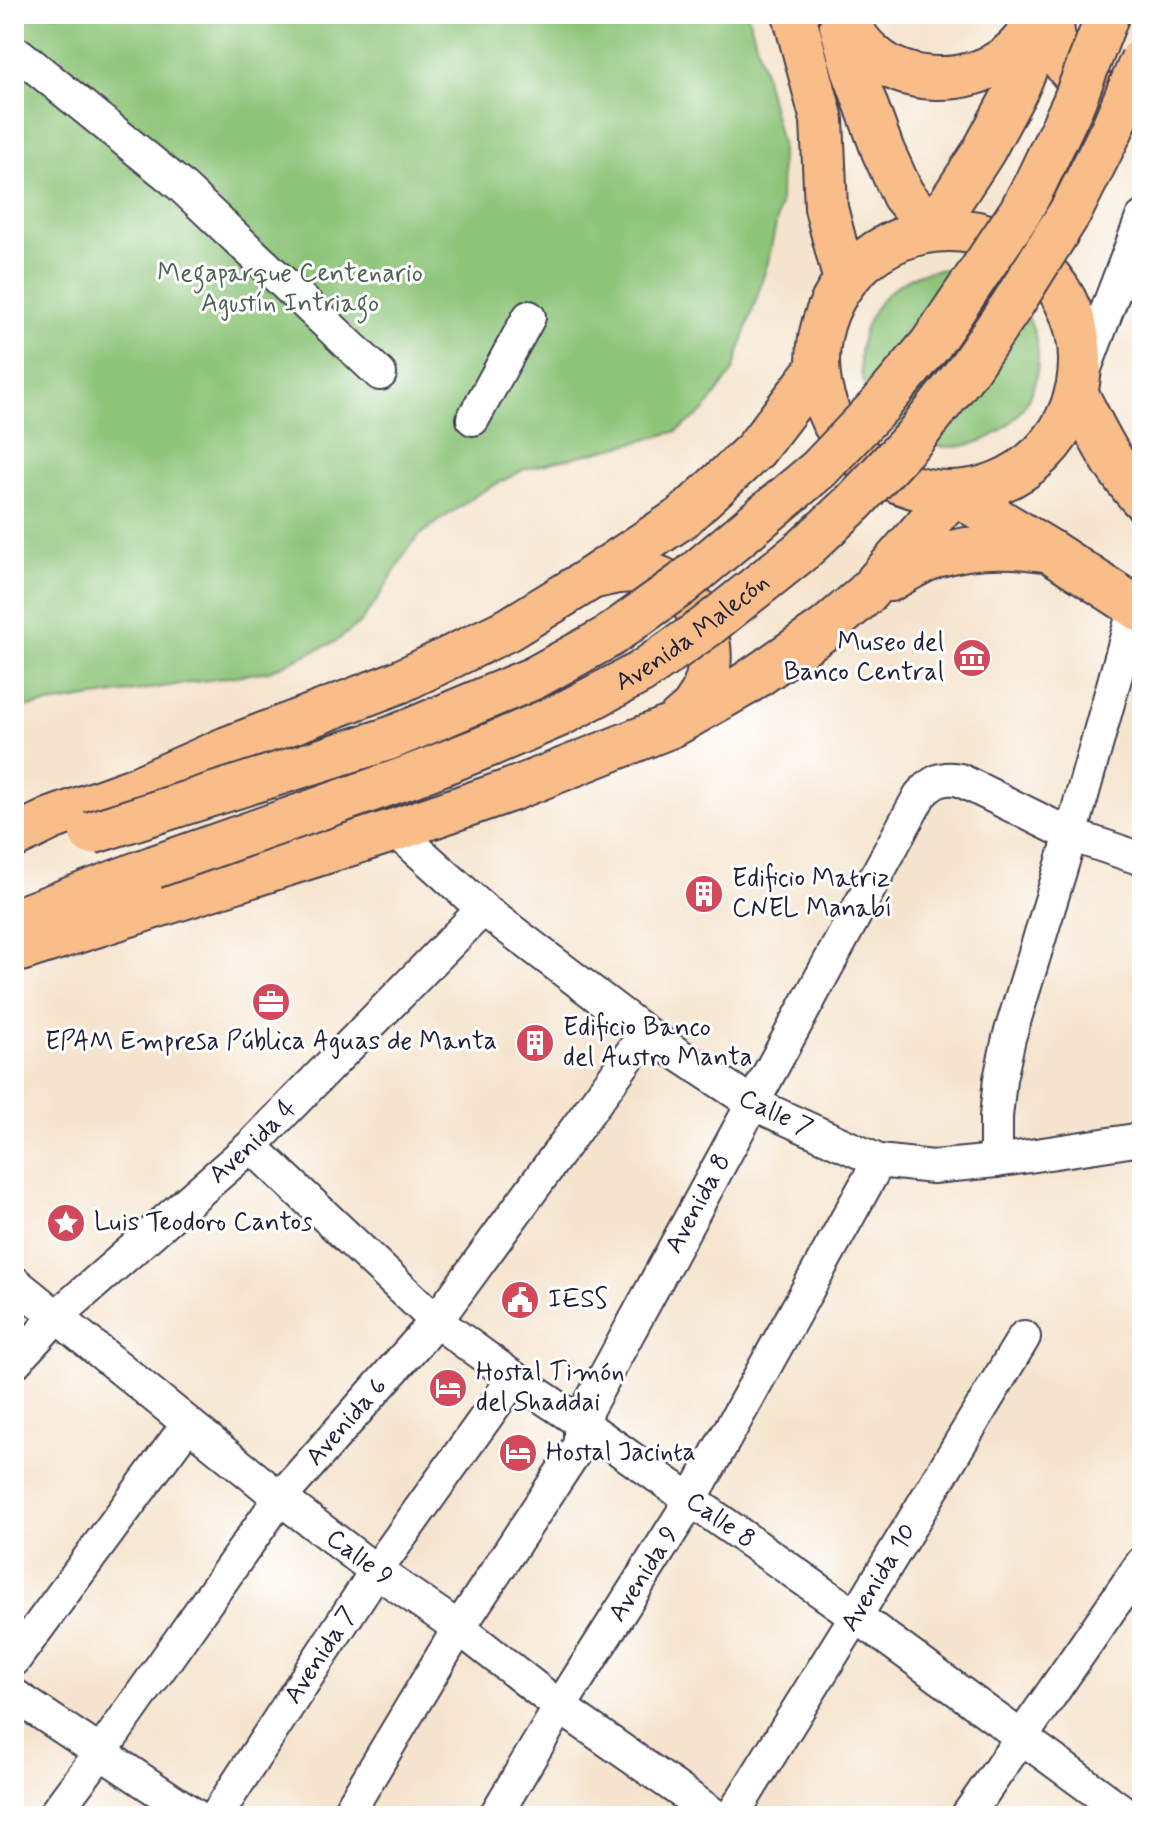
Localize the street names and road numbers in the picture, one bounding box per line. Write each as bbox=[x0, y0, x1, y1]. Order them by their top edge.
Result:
street label: Avenida Malecón bbox=[610, 566, 777, 700]
street label: Calle 7 bbox=[731, 1081, 818, 1146]
street label: Avenida 4 bbox=[202, 1092, 304, 1192]
street label: Avenida 8 bbox=[658, 1148, 739, 1260]
street label: Avenida 6 bbox=[299, 1370, 395, 1474]
street label: Calle 8 bbox=[679, 1484, 762, 1557]
street label: Avenida 10 bbox=[833, 1517, 925, 1638]
street label: Avenida 9 bbox=[601, 1520, 687, 1629]
street label: Calle 9 bbox=[319, 1522, 399, 1594]
street label: Avenida 7 bbox=[277, 1600, 365, 1711]

